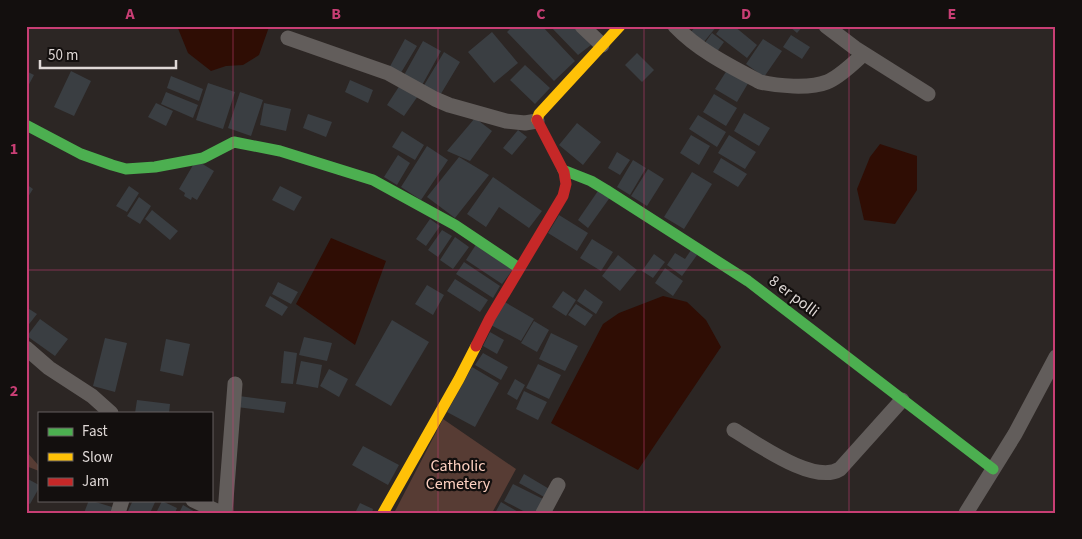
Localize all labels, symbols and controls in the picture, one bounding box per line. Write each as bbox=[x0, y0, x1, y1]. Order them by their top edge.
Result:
text: A bbox=[124, 3, 135, 25]
text: B bbox=[331, 3, 341, 25]
text: C bbox=[536, 3, 546, 25]
text: D bbox=[741, 3, 751, 25]
text: E bbox=[948, 3, 956, 25]
scale bar bbox=[40, 38, 176, 70]
text: 50 m bbox=[48, 45, 78, 66]
text: 1 bbox=[10, 138, 18, 160]
street label: 8 er polli bbox=[764, 270, 824, 322]
text: 2 bbox=[10, 380, 18, 402]
legend bbox=[38, 412, 212, 502]
text: Fast bbox=[82, 421, 108, 442]
text: Slow bbox=[82, 447, 113, 468]
park label: Catholic Cemetery bbox=[426, 455, 491, 495]
text: Jam bbox=[82, 471, 109, 492]

